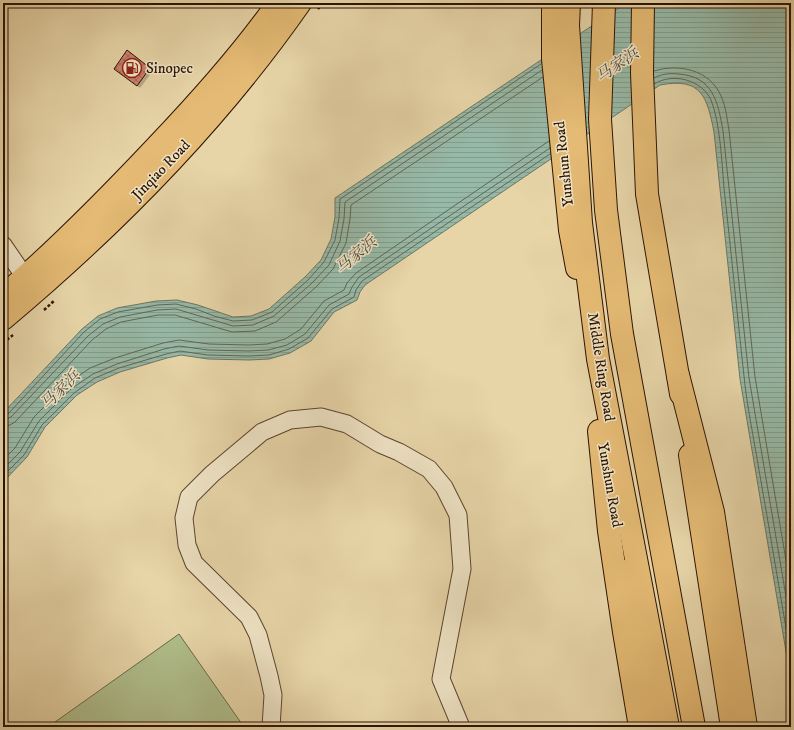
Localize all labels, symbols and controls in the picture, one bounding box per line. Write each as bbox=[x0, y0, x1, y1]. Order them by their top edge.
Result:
water label: 马家浜 bbox=[592, 42, 644, 87]
fuel station icon: Sinopec bbox=[121, 57, 143, 79]
place label: Sinopec bbox=[146, 59, 194, 78]
street label: Yunshun Road bbox=[550, 120, 578, 208]
street label: Jinqiao Road bbox=[126, 136, 195, 206]
water label: 马家浜 bbox=[331, 231, 382, 278]
street label: Middle Ring Road bbox=[583, 311, 619, 423]
water label: 马家浜 bbox=[36, 365, 85, 414]
street label: Yunshun Road bbox=[593, 441, 627, 529]

